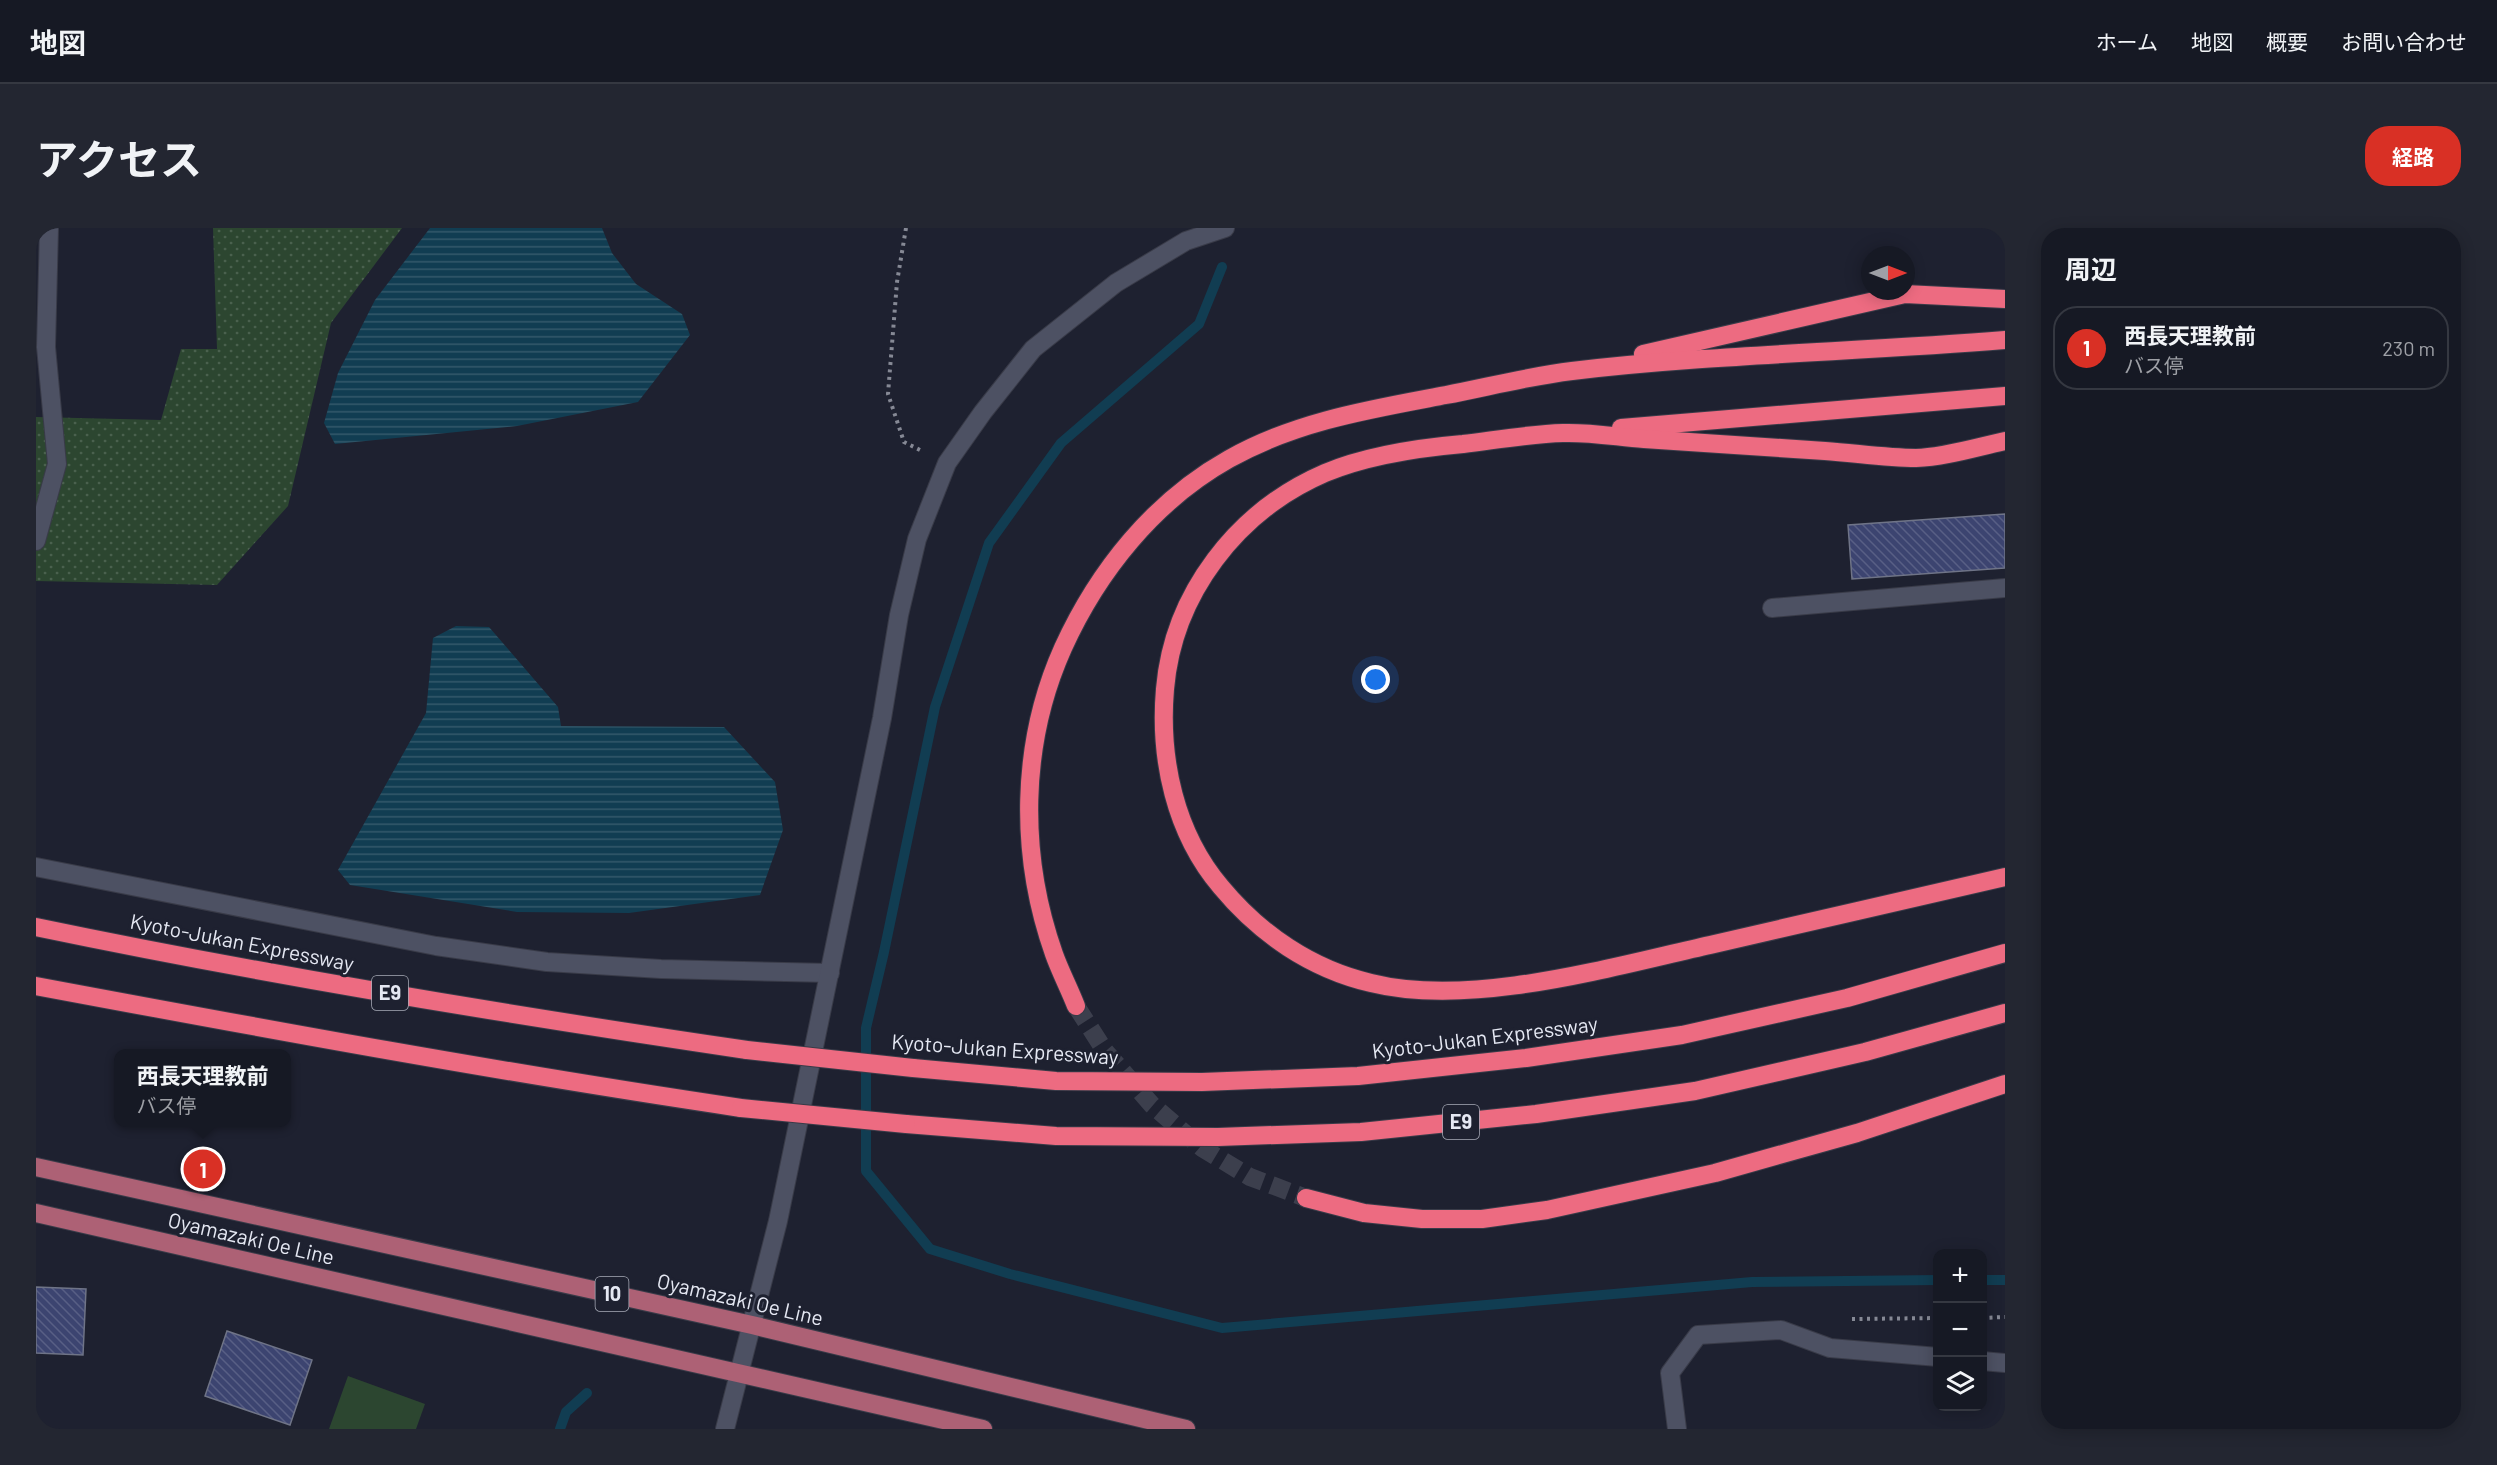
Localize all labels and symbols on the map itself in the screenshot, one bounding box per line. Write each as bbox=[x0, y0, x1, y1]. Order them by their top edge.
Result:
north arrow bbox=[1861, 246, 1915, 300]
your location bbox=[1361, 665, 1390, 694]
street label: Kyoto-Jukan Expressway bbox=[128, 908, 357, 976]
road number: E9 bbox=[372, 976, 408, 1010]
street label: Kyoto-Jukan Expressway bbox=[1370, 1010, 1599, 1063]
street label: Kyoto-Jukan Expressway bbox=[891, 1028, 1120, 1069]
road number: E9 bbox=[1443, 1105, 1479, 1139]
pin: 1 bbox=[184, 1146, 222, 1192]
street label: Oyamazaki Oe Line bbox=[166, 1206, 337, 1269]
street label: Oyamazaki Oe Line bbox=[655, 1267, 826, 1330]
road number: 10 bbox=[596, 1277, 628, 1311]

